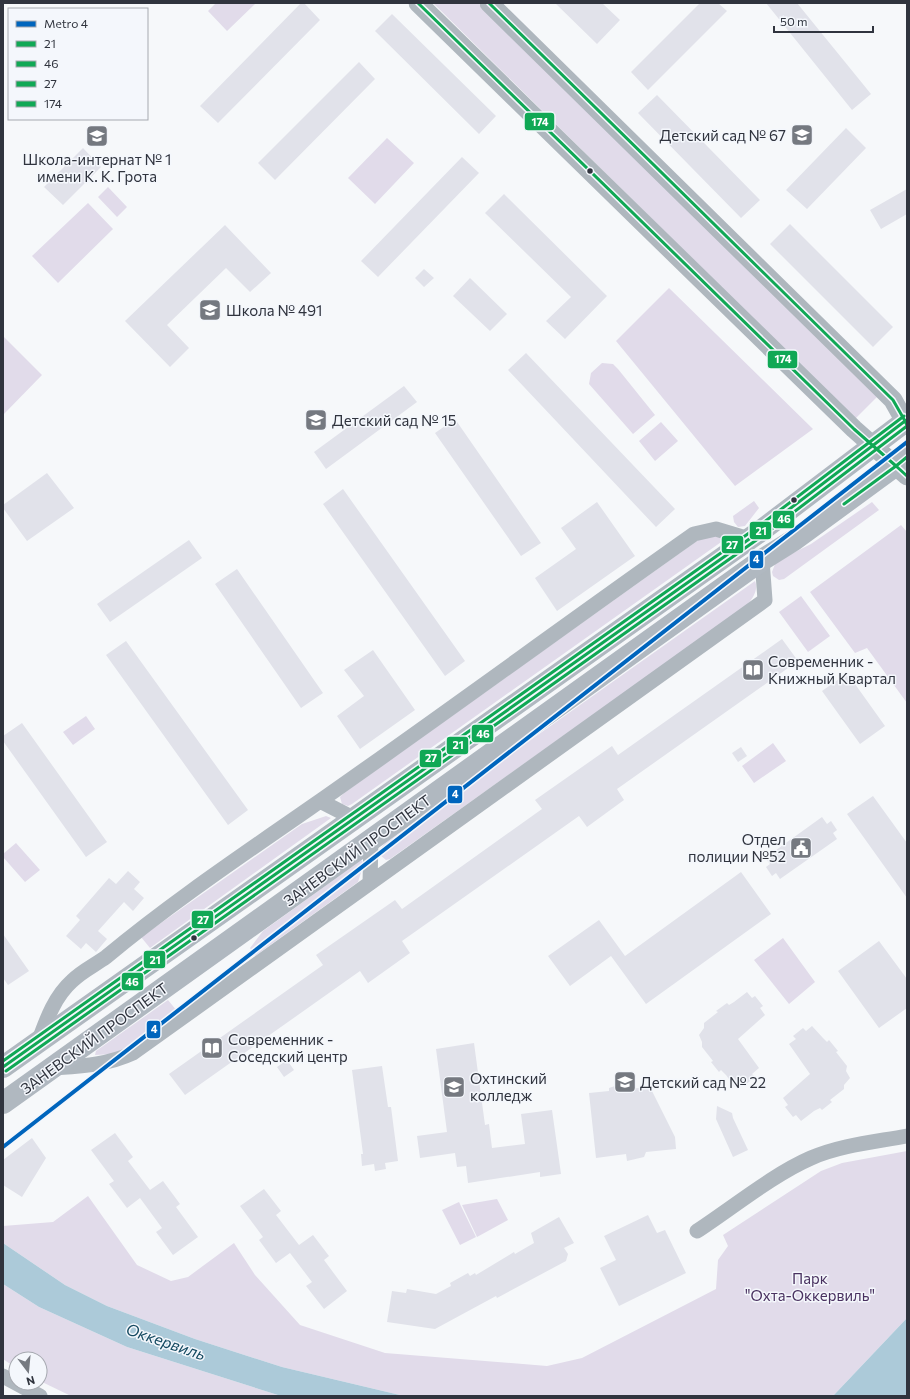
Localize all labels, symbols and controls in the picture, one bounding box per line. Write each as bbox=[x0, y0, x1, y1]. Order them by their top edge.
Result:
legend bbox=[8, 8, 148, 120]
scale bar bbox=[774, 8, 873, 34]
text: 50 m bbox=[780, 14, 808, 28]
text: Metro 4 bbox=[44, 16, 88, 30]
text: 21 bbox=[44, 36, 56, 50]
text: 46 bbox=[44, 56, 58, 70]
text: 27 bbox=[44, 76, 57, 90]
text: 174 bbox=[44, 96, 62, 110]
line badge: 174 bbox=[524, 112, 555, 131]
text: 174 bbox=[531, 115, 549, 128]
school or university icon: Детский сад № 67 bbox=[789, 122, 815, 148]
school or university icon: Школа-интернат № 1 имени К. К. Грота bbox=[84, 123, 110, 149]
place label: Детский сад № 67 bbox=[660, 126, 786, 144]
place label: Школа-интернат № 1 имени К. К. Грота bbox=[23, 150, 171, 185]
unlabelled marker bbox=[585, 166, 595, 176]
school or university icon: Школа № 491 bbox=[197, 297, 223, 323]
place label: Школа № 491 bbox=[226, 301, 323, 319]
line badge: 174 bbox=[767, 350, 798, 369]
text: 174 bbox=[774, 352, 792, 365]
school or university icon: Детский сад № 15 bbox=[303, 407, 329, 433]
place label: Детский сад № 15 bbox=[332, 411, 456, 429]
unlabelled marker bbox=[789, 495, 799, 505]
line badge: 46 bbox=[772, 510, 795, 529]
text: 46 bbox=[777, 512, 791, 525]
line badge: 21 bbox=[749, 521, 772, 540]
text: 21 bbox=[755, 524, 767, 537]
line badge: 27 bbox=[721, 535, 744, 554]
text: 27 bbox=[726, 538, 738, 551]
line badge: 4 bbox=[749, 550, 764, 569]
text: 4 bbox=[753, 552, 760, 565]
place label: Современник - Книжный Квартал bbox=[768, 652, 896, 687]
library icon: Современник - Книжный Квартал bbox=[740, 657, 766, 683]
line badge: 46 bbox=[471, 724, 494, 743]
text: 46 bbox=[476, 727, 490, 740]
line badge: 21 bbox=[446, 736, 469, 755]
text: 21 bbox=[452, 738, 464, 751]
line badge: 27 bbox=[419, 749, 442, 768]
text: 27 bbox=[425, 751, 437, 764]
line badge: 4 bbox=[447, 785, 463, 804]
text: 4 bbox=[452, 787, 459, 800]
street label: ЗАНЕВСКИЙ ПРОСПЕКТ bbox=[280, 790, 434, 909]
place label: Отдел полиции №52 bbox=[688, 830, 786, 865]
public building icon: Отдел полиции №52 bbox=[788, 835, 814, 861]
line badge: 27 bbox=[191, 910, 214, 929]
text: 27 bbox=[197, 913, 209, 926]
unlabelled marker bbox=[189, 933, 199, 943]
line badge: 21 bbox=[143, 950, 166, 969]
text: 21 bbox=[149, 953, 161, 966]
line badge: 46 bbox=[121, 972, 144, 991]
text: 46 bbox=[125, 975, 139, 988]
street label: ЗАНЕВСКИЙ ПРОСПЕКТ bbox=[17, 978, 171, 1097]
line badge: 4 bbox=[146, 1020, 161, 1039]
text: 4 bbox=[151, 1022, 158, 1035]
place label: Современник - Соседский центр bbox=[228, 1030, 348, 1065]
library icon: Современник - Соседский центр bbox=[199, 1035, 225, 1061]
place label: Охтинский колледж bbox=[470, 1069, 547, 1104]
school or university icon: Детский сад № 22 bbox=[612, 1069, 638, 1095]
place label: Детский сад № 22 bbox=[640, 1073, 766, 1091]
school or university icon: Охтинский колледж bbox=[441, 1074, 467, 1100]
park label: Парк "Охта-Оккервиль" bbox=[745, 1269, 875, 1304]
water label: Оккервиль bbox=[124, 1319, 208, 1363]
north arrow bbox=[8, 1351, 48, 1391]
text: N bbox=[25, 1374, 37, 1388]

